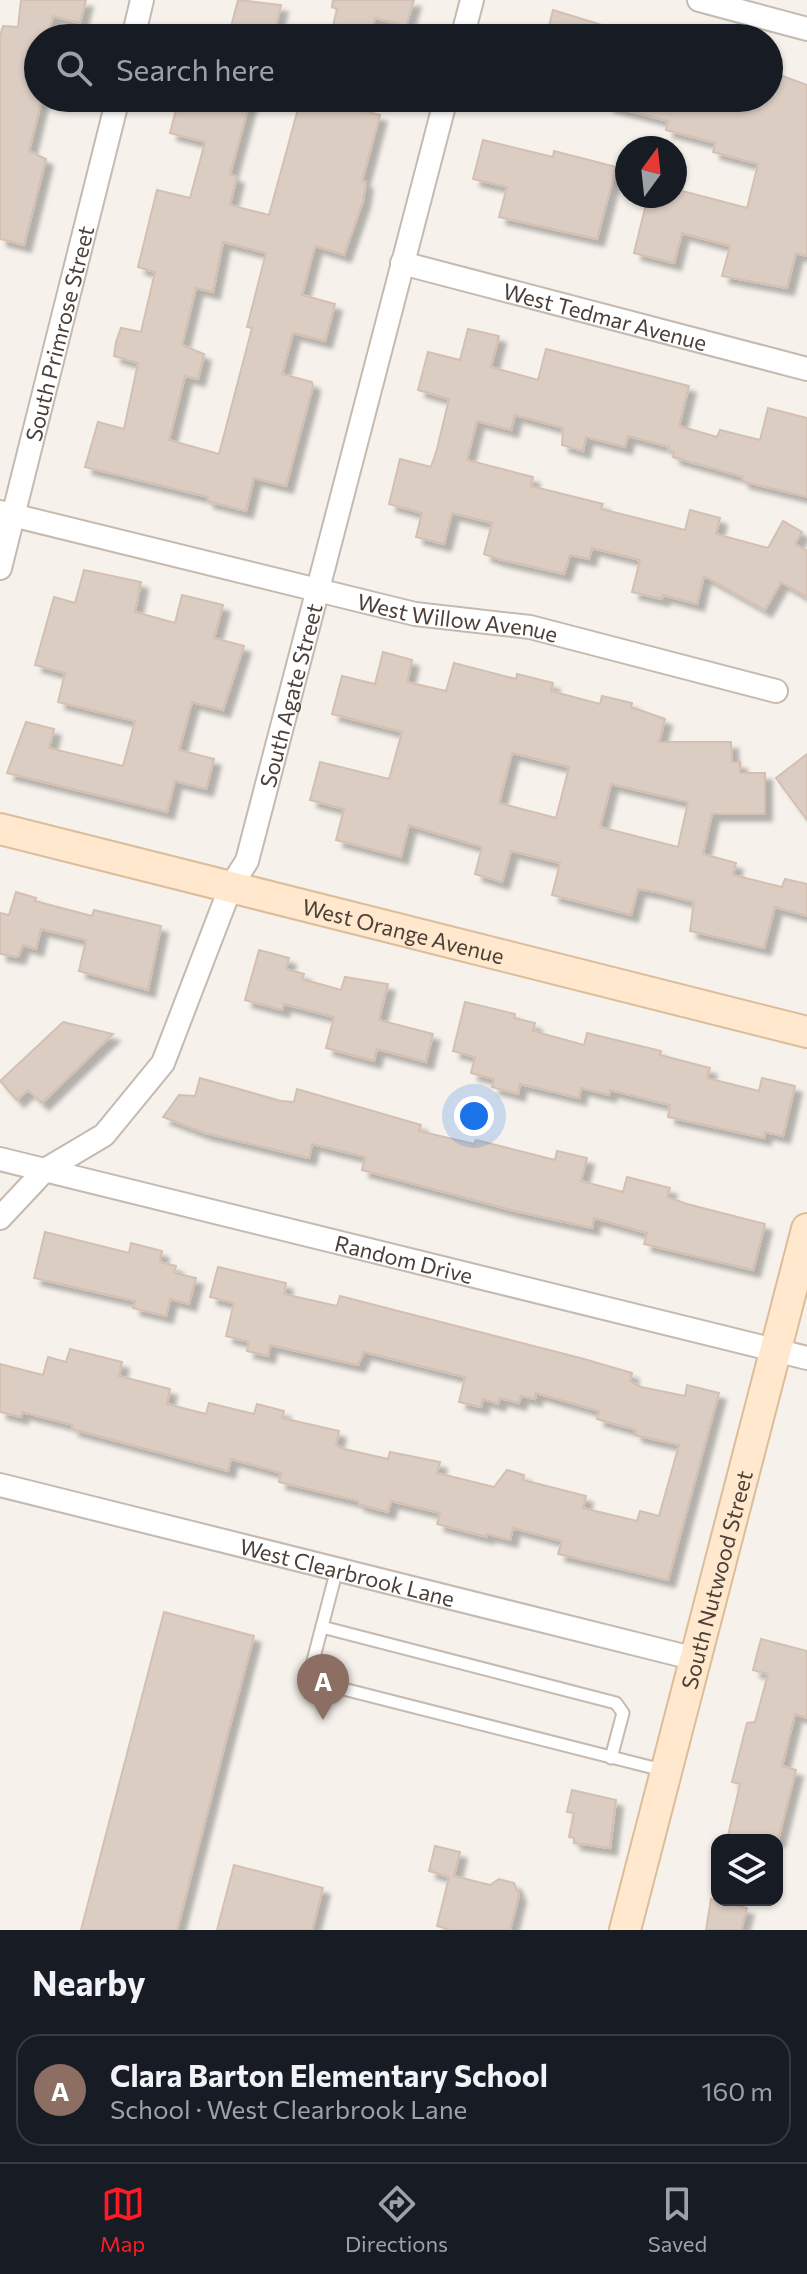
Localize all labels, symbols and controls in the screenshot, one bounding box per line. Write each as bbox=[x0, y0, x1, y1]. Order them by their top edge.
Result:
search box bbox=[24, 24, 783, 112]
icon: search bbox=[52, 46, 96, 90]
text: Search here bbox=[116, 50, 275, 87]
north arrow bbox=[615, 136, 687, 208]
street label: South Primrose Street bbox=[19, 223, 99, 444]
street label: West Tedmar Avenue bbox=[500, 277, 710, 356]
street label: West Willow Avenue bbox=[355, 587, 561, 647]
street label: South Agate Street bbox=[253, 600, 327, 790]
street label: West Orange Avenue bbox=[300, 892, 507, 969]
your location bbox=[454, 1096, 494, 1136]
street label: Random Drive bbox=[332, 1229, 476, 1289]
street label: South Nutwood Street bbox=[675, 1467, 757, 1692]
street label: West Clearbrook Lane bbox=[237, 1532, 458, 1612]
pin: A bbox=[297, 1654, 349, 1720]
map controls bbox=[711, 1834, 783, 1906]
button: layers bbox=[711, 1834, 783, 1906]
text: Nearby bbox=[32, 1961, 146, 2003]
text: Clara Barton Elementary School bbox=[110, 2056, 548, 2093]
text: A bbox=[51, 2075, 69, 2106]
text: 160 m bbox=[701, 2075, 773, 2106]
text: School · West Clearbrook Lane bbox=[110, 2093, 467, 2124]
tab: Map bbox=[100, 2182, 145, 2257]
tab: Directions bbox=[345, 2182, 448, 2257]
tab: Saved bbox=[648, 2182, 707, 2257]

